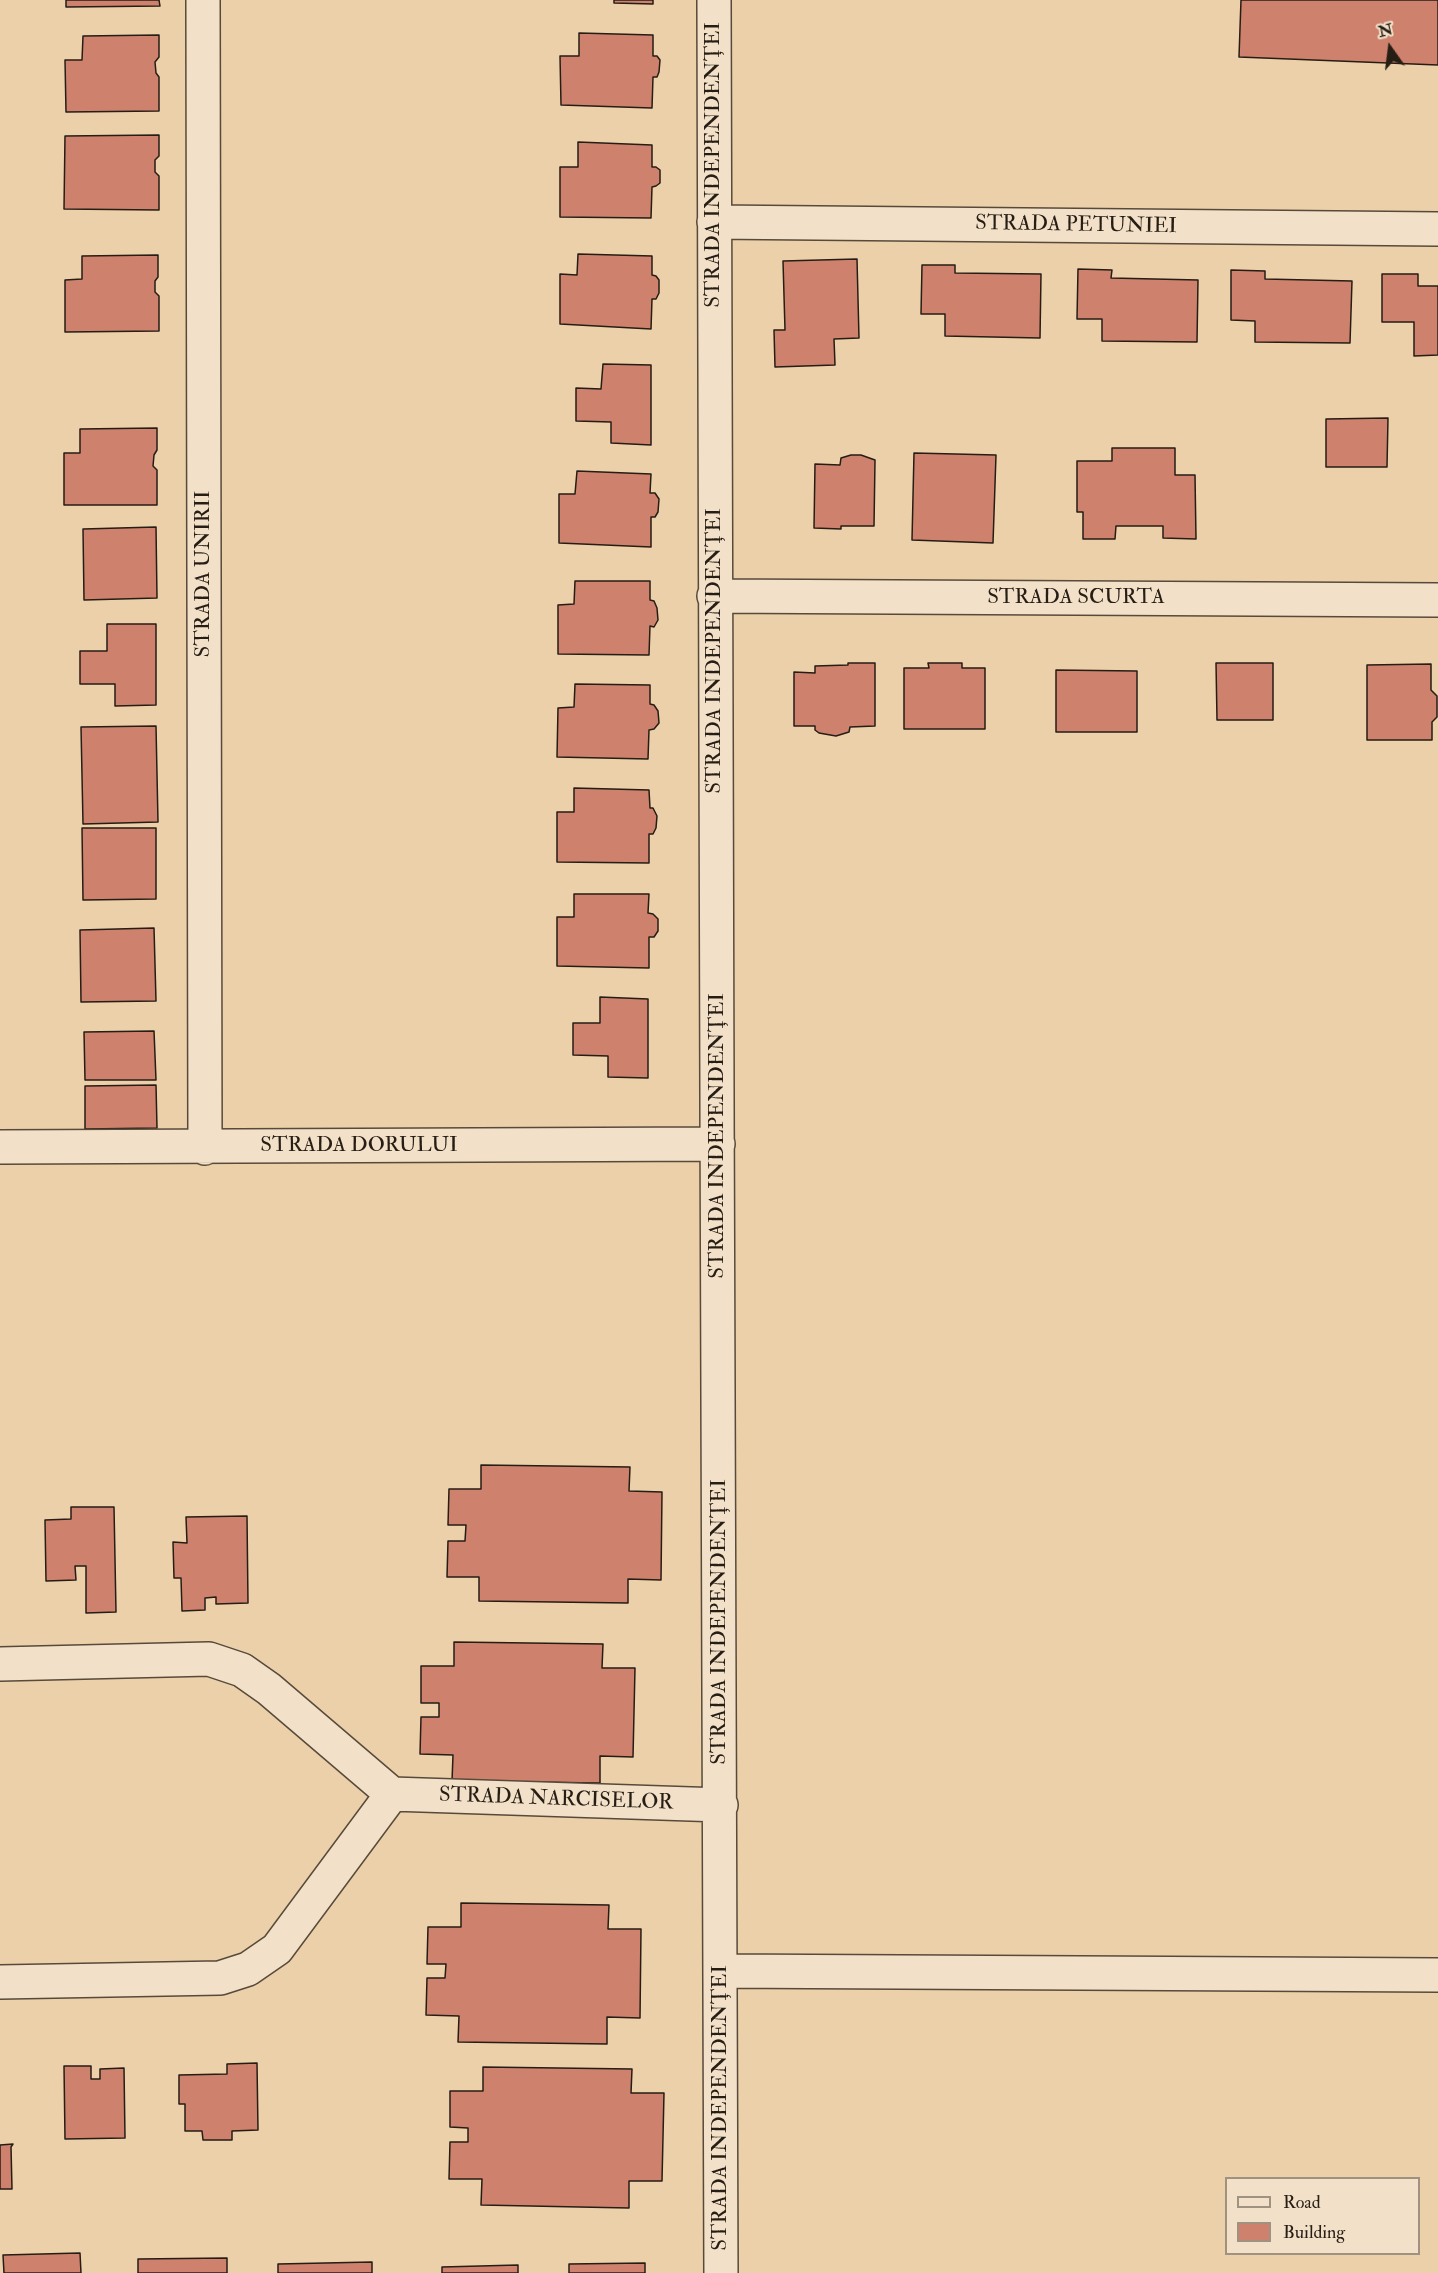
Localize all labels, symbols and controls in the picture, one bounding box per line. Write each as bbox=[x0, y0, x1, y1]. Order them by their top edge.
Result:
north arrow bbox=[1360, 18, 1420, 78]
text: N bbox=[1376, 19, 1395, 42]
street label: STRADA INDEPENDENȚEI bbox=[701, 22, 727, 308]
street label: STRADA PETUNIEI bbox=[975, 212, 1177, 240]
street label: STRADA UNIRII bbox=[191, 490, 217, 658]
street label: STRADA INDEPENDENȚEI bbox=[702, 508, 728, 794]
street label: STRADA SCURTA bbox=[987, 585, 1165, 611]
street label: STRADA INDEPENDENȚEI bbox=[705, 993, 731, 1279]
street label: STRADA DORULUI bbox=[260, 1133, 458, 1159]
street label: STRADA INDEPENDENȚEI bbox=[707, 1479, 733, 1765]
street label: STRADA NARCISELOR bbox=[438, 1783, 674, 1817]
street label: STRADA INDEPENDENȚEI bbox=[708, 1965, 734, 2251]
legend bbox=[1225, 2177, 1420, 2255]
text: Road bbox=[1283, 2191, 1321, 2214]
text: Building bbox=[1283, 2221, 1345, 2244]

